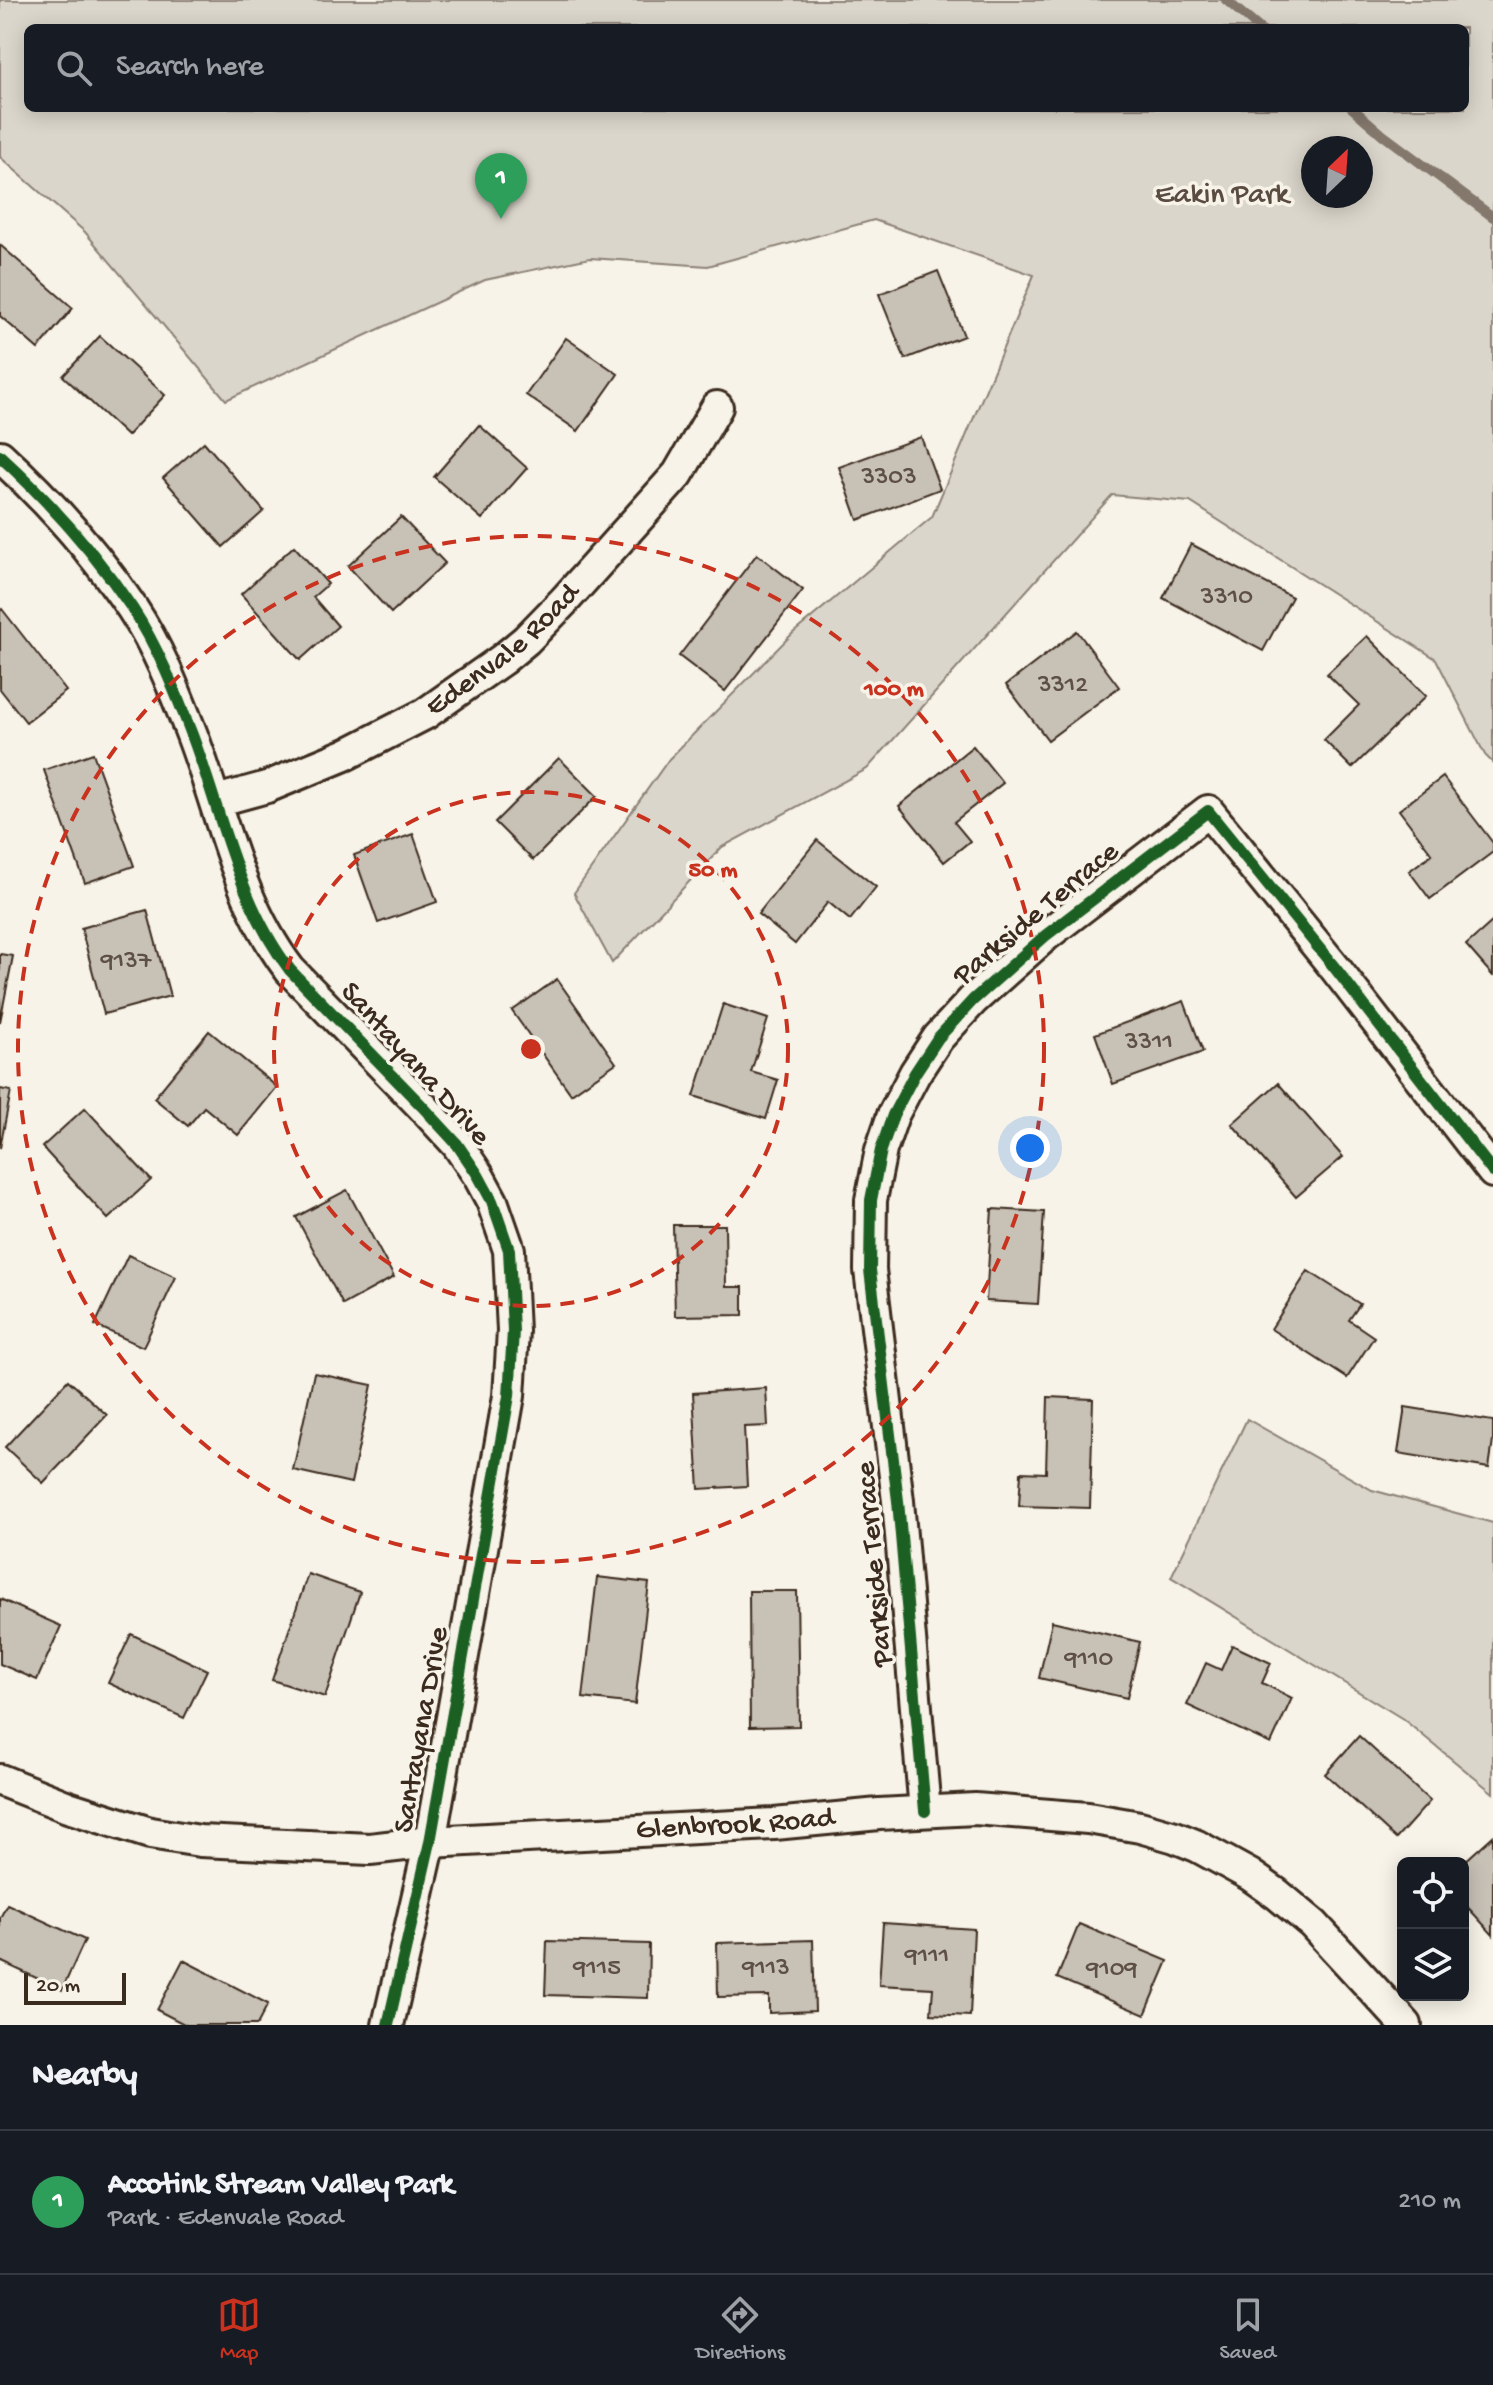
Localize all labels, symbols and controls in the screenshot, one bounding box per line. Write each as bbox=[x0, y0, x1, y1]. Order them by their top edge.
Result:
search box bbox=[24, 24, 1469, 112]
icon: search bbox=[52, 46, 96, 90]
text: Search here bbox=[116, 51, 264, 86]
north arrow bbox=[1301, 136, 1373, 208]
pin: 1 bbox=[475, 153, 527, 219]
park label: Eakin Park bbox=[1155, 179, 1292, 214]
house number: 3303 bbox=[860, 463, 917, 494]
street label: Edenvale Road bbox=[419, 575, 590, 725]
house number: 3310 bbox=[1200, 583, 1253, 614]
house number: 3312 bbox=[1037, 671, 1088, 702]
text: 100 m bbox=[863, 676, 924, 705]
street label: Parkside Terrace bbox=[946, 835, 1127, 995]
text: 50 m bbox=[689, 857, 737, 886]
house number: 9137 bbox=[100, 947, 153, 978]
street label: Santayana Drive bbox=[331, 976, 497, 1155]
house number: 3311 bbox=[1124, 1028, 1173, 1059]
centre of rings bbox=[517, 1035, 545, 1063]
your location bbox=[1010, 1128, 1050, 1168]
street label: Parkside Terrace bbox=[850, 1460, 902, 1669]
street label: Santayana Drive bbox=[388, 1624, 458, 1836]
house number: 9110 bbox=[1064, 1645, 1114, 1676]
street label: Glenbrook Road bbox=[635, 1801, 838, 1849]
map controls bbox=[1397, 1857, 1469, 2001]
button: locate bbox=[1397, 1857, 1469, 1929]
button: layers bbox=[1397, 1929, 1469, 2001]
house number: 9111 bbox=[904, 1942, 949, 1973]
house number: 9115 bbox=[572, 1954, 621, 1985]
house number: 9113 bbox=[741, 1954, 790, 1985]
house number: 9109 bbox=[1085, 1955, 1138, 1986]
scale bar bbox=[24, 1969, 126, 2005]
text: 20 m bbox=[36, 1974, 80, 2000]
text: Nearby bbox=[32, 2057, 137, 2097]
text: Accotink Stream Valley Park bbox=[108, 2169, 454, 2204]
text: 1 bbox=[53, 2187, 63, 2218]
text: 210 m bbox=[1398, 2187, 1461, 2218]
text: Park · Edenvale Road bbox=[108, 2204, 343, 2235]
tab: Map bbox=[217, 2293, 261, 2367]
tab: Directions bbox=[696, 2293, 785, 2367]
tab: Saved bbox=[1219, 2293, 1276, 2367]

